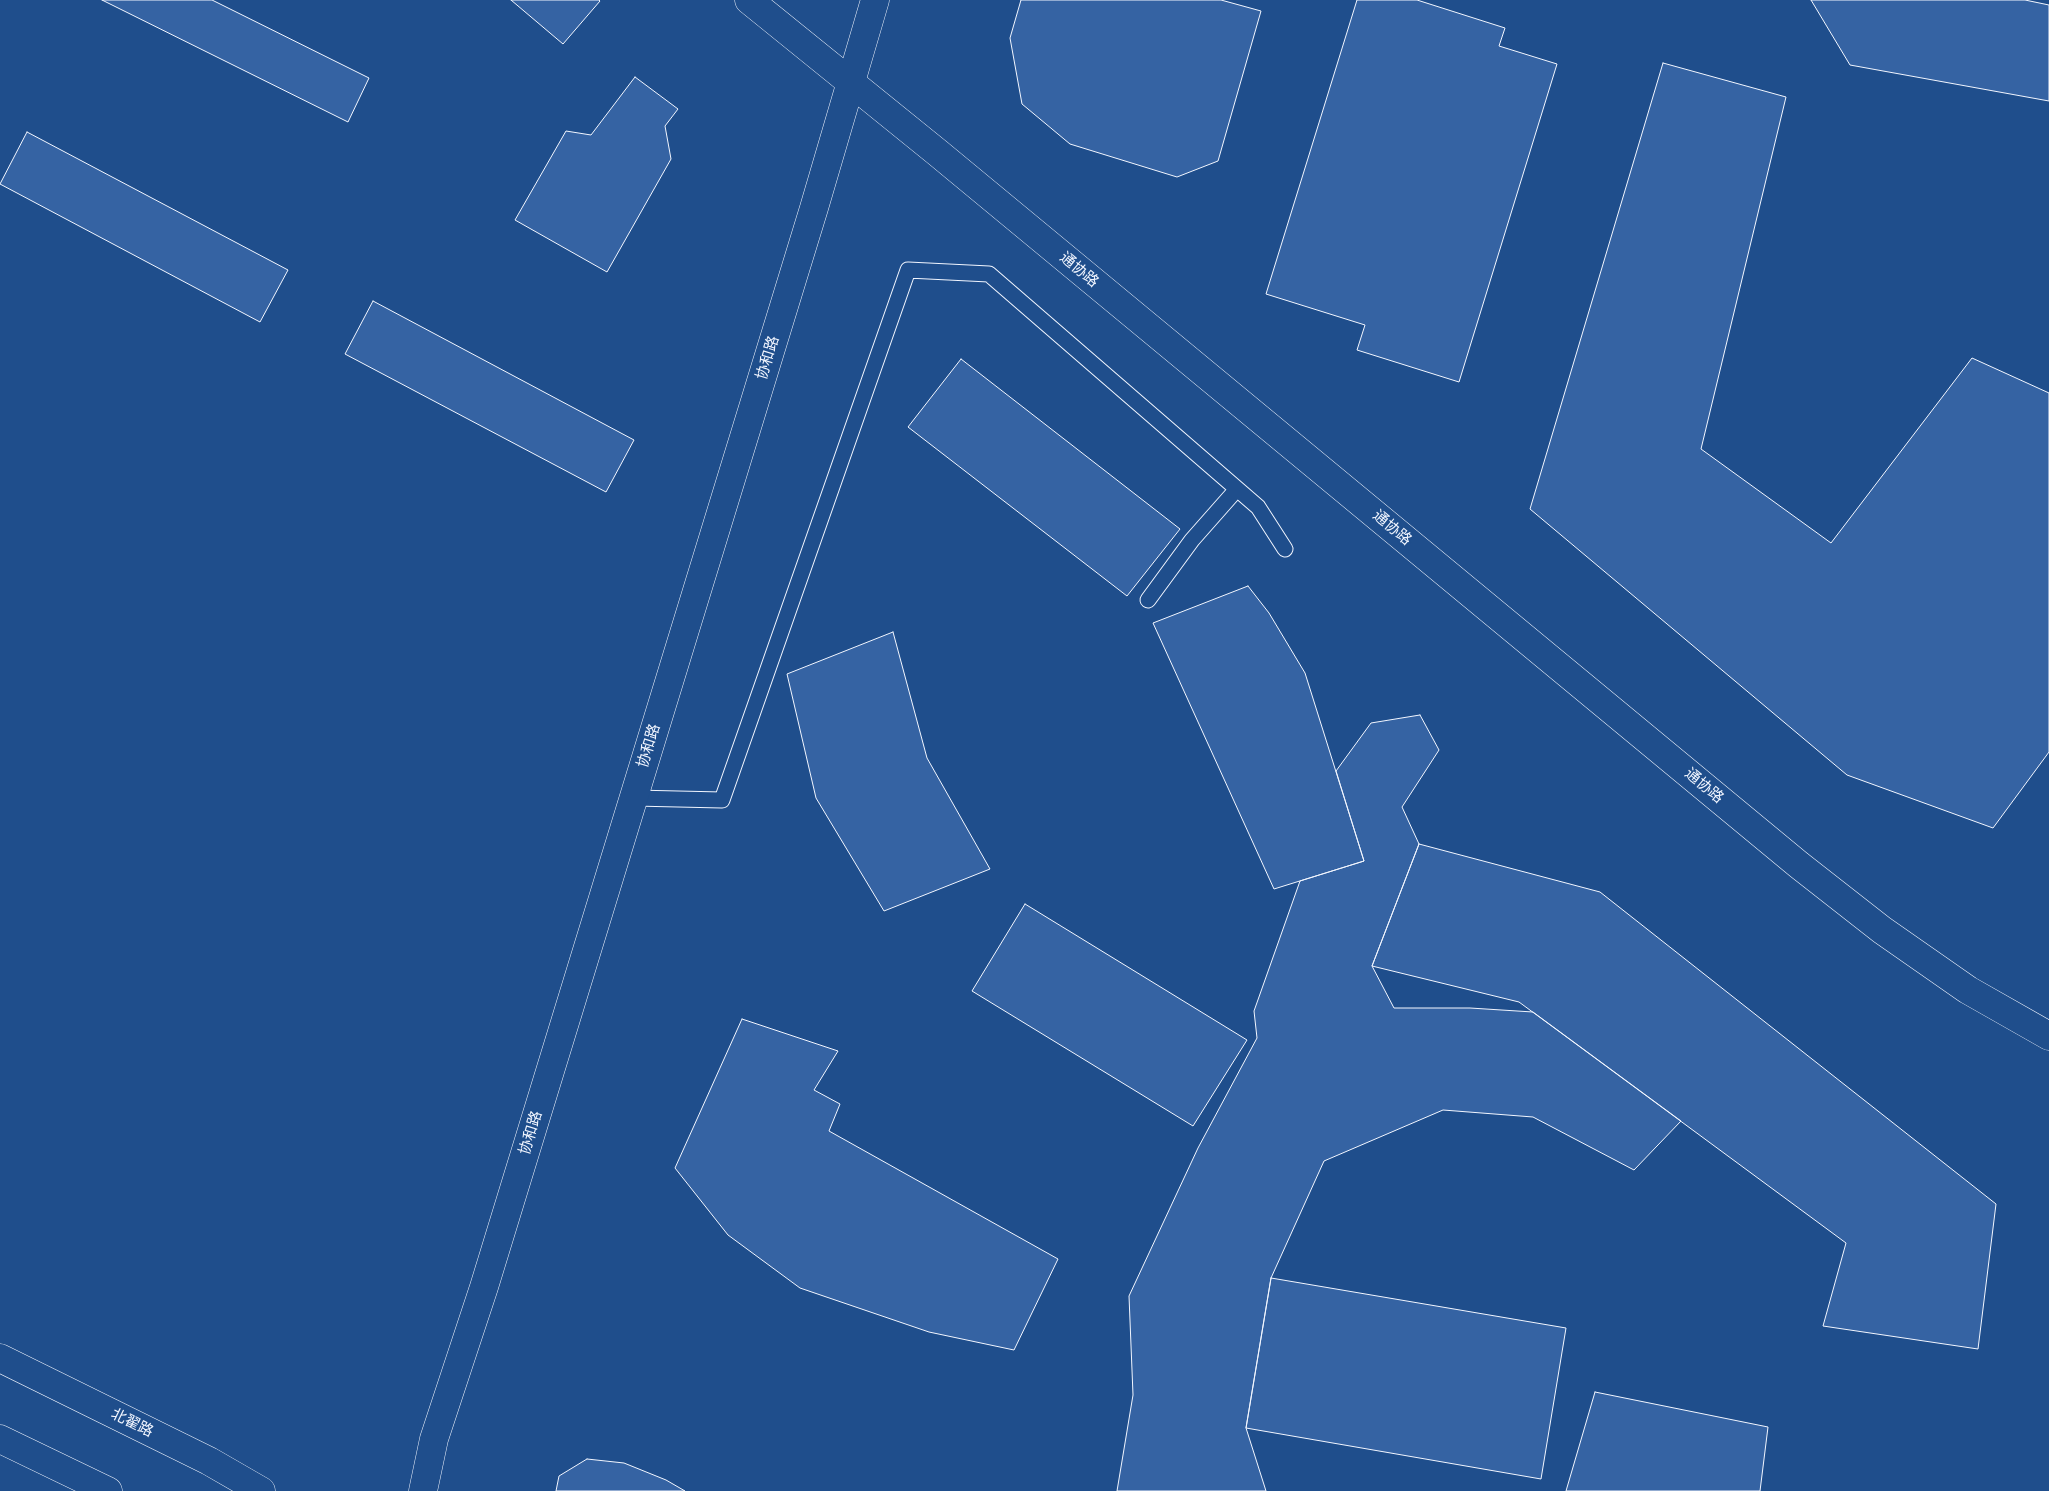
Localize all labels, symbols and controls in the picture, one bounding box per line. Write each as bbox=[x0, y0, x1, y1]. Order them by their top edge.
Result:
street label: 通协路 bbox=[1056, 249, 1102, 291]
street label: 协和路 bbox=[753, 334, 783, 382]
street label: 通协路 bbox=[1369, 507, 1415, 549]
street label: 协和路 bbox=[634, 722, 664, 770]
street label: 通协路 bbox=[1681, 765, 1727, 807]
street label: 协和路 bbox=[516, 1109, 546, 1157]
street label: 北翟路 bbox=[108, 1405, 156, 1441]

